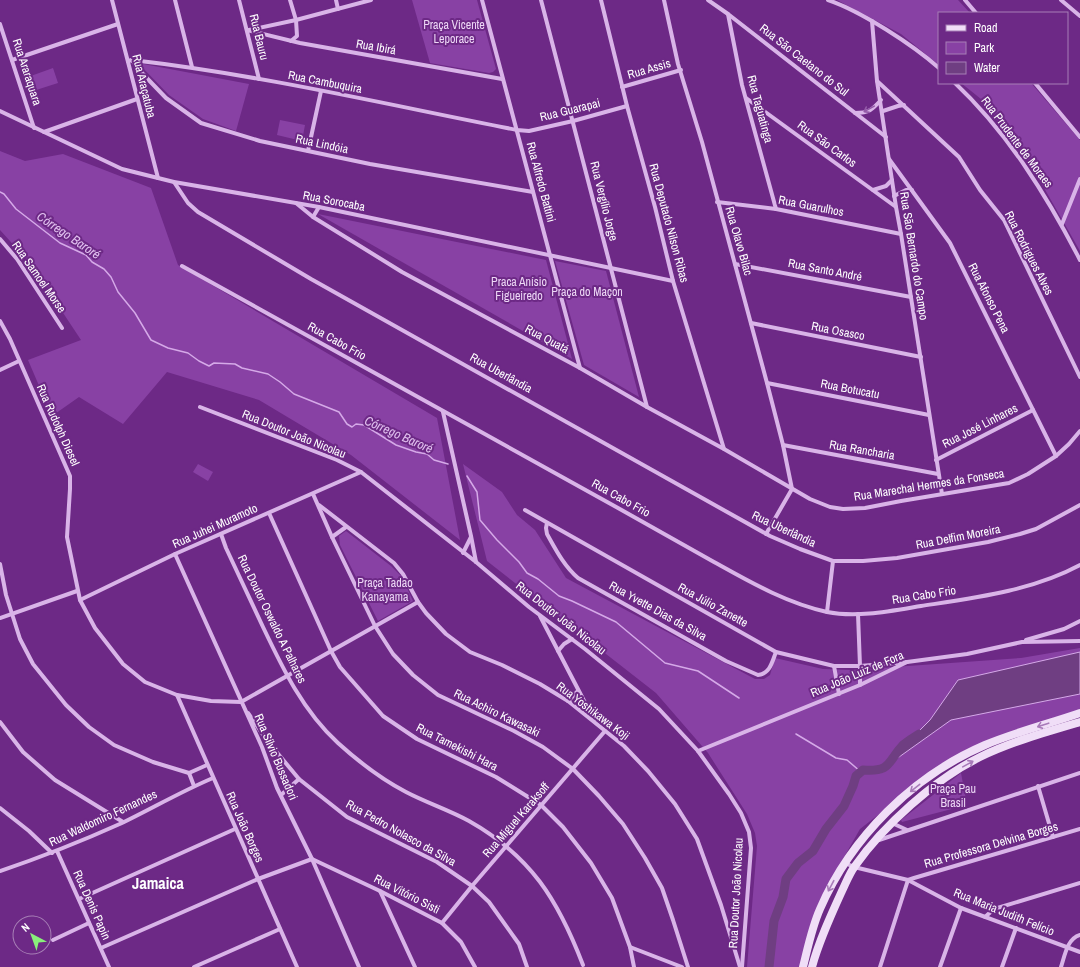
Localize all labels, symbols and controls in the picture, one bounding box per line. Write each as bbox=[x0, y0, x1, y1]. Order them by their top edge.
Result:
street label: Rua Bauru bbox=[246, 12, 272, 62]
legend bbox=[938, 12, 1068, 84]
park label: Praça Vicente Leporace bbox=[423, 17, 485, 47]
street label: Rua São Caetano do Sul bbox=[756, 20, 852, 100]
text: Road bbox=[974, 20, 998, 36]
street label: Rua Araraquara bbox=[9, 36, 46, 108]
street label: Rua Ibirá bbox=[355, 36, 398, 58]
text: Park bbox=[974, 40, 994, 56]
street label: Rua Araçatuba bbox=[128, 52, 160, 120]
street label: Rua Assis bbox=[625, 55, 673, 83]
text: Water bbox=[974, 60, 1001, 76]
street label: Rua Cambuquira bbox=[287, 67, 364, 97]
street label: Rua Taguatinga bbox=[743, 73, 777, 145]
street label: Rua Prudente de Moraes bbox=[978, 93, 1057, 191]
street label: Rua Guarapai bbox=[538, 95, 602, 125]
one-way arrow bbox=[863, 106, 875, 114]
street label: Rua São Carlos bbox=[794, 117, 860, 171]
street label: Rua Lindóia bbox=[294, 131, 350, 158]
street label: Rua Alfredo Battini bbox=[523, 140, 559, 224]
street label: Rua Vergílio Jorge bbox=[586, 160, 622, 242]
street label: Rua Deputado Nilson Ribas bbox=[645, 162, 693, 284]
street label: Rua Sorocaba bbox=[302, 187, 367, 215]
street label: Rua São Bernardo do Campo bbox=[896, 191, 932, 321]
street label: Rua Guarulhos bbox=[777, 192, 845, 220]
street label: Rua Olavo Bilac bbox=[722, 205, 757, 277]
water label: Córrego Baroré bbox=[34, 208, 104, 263]
street label: Rua Rodrigues Alves bbox=[1001, 208, 1057, 298]
street label: Rua Samoel Morse bbox=[8, 238, 70, 316]
street label: Rua Santo André bbox=[787, 255, 863, 285]
street label: Rua Afonso Pena bbox=[964, 260, 1014, 336]
park label: Praca Anísio Figueiredo bbox=[491, 274, 547, 304]
park label: Praça do Maçon bbox=[551, 284, 623, 300]
street label: Rua Cabo Frio bbox=[305, 318, 369, 364]
street label: Rua Osasco bbox=[810, 318, 866, 344]
street label: Rua Quatá bbox=[522, 321, 572, 357]
street label: Rua Uberlândia bbox=[467, 349, 535, 397]
street label: Rua Botucatu bbox=[819, 375, 881, 403]
street label: Rua Rudolph Diesel bbox=[33, 382, 83, 468]
street label: Rua José Linhares bbox=[940, 400, 1020, 452]
street label: Rua Doutor João Nicolau bbox=[240, 406, 348, 462]
water label: Córrego Baroré bbox=[362, 412, 436, 457]
street label: Rua Rancharia bbox=[828, 436, 896, 464]
street label: Rua Marechal Hermes da Fonseca bbox=[853, 465, 1006, 505]
street label: Rua Cabo Frio bbox=[589, 475, 653, 521]
street label: Rua Juhei Muramoto bbox=[170, 500, 260, 552]
street label: Rua Uberlândia bbox=[749, 507, 819, 551]
street label: Rua Delfim Moreira bbox=[914, 521, 1002, 553]
street label: Rua Doutor Oswaldo A Palhares bbox=[234, 552, 310, 686]
park label: Praça Tadao Kanayama bbox=[357, 575, 413, 605]
street label: Rua Doutor João Nicolau bbox=[513, 578, 609, 658]
street label: Rua Yvette Dias da Silva bbox=[606, 578, 710, 645]
street label: Rua Júlio Zanette bbox=[675, 579, 751, 631]
street label: Rua Cabo Frio bbox=[891, 582, 957, 608]
street label: Rua João Luiz de Fora bbox=[808, 647, 906, 701]
street label: Rua Yoshikawa Koji bbox=[553, 678, 633, 744]
street label: Rua Achiro Kawasaki bbox=[451, 685, 543, 741]
street label: Rua Sílvio Bussadori bbox=[251, 711, 301, 803]
street label: Rua Tamekishi Hara bbox=[413, 720, 501, 775]
one-way arrow bbox=[1037, 721, 1049, 729]
one-way arrow bbox=[961, 760, 973, 767]
street label: Rua Miguel Karaksoff bbox=[479, 779, 553, 861]
park label: Praça Pau Brasil bbox=[930, 781, 976, 811]
one-way arrow bbox=[909, 784, 920, 793]
street label: Rua Waldomiro Fernandes bbox=[46, 786, 160, 850]
street label: Rua João Borges bbox=[222, 789, 268, 865]
street label: Rua Pedro Nolasco da Silva bbox=[343, 796, 459, 870]
street label: Rua Professora Delvina Borges bbox=[922, 818, 1060, 872]
street label: Rua Doutor João Nicolau bbox=[725, 837, 747, 949]
street label: Rua Denis Papin bbox=[69, 868, 115, 942]
street label: Rua Vitório Sisti bbox=[371, 871, 443, 917]
district label: Jamaica bbox=[132, 872, 185, 894]
one-way arrow bbox=[827, 880, 835, 892]
street label: Rua Maria Judith Felício bbox=[951, 884, 1057, 940]
north arrow bbox=[12, 915, 52, 955]
text: N bbox=[18, 920, 32, 935]

